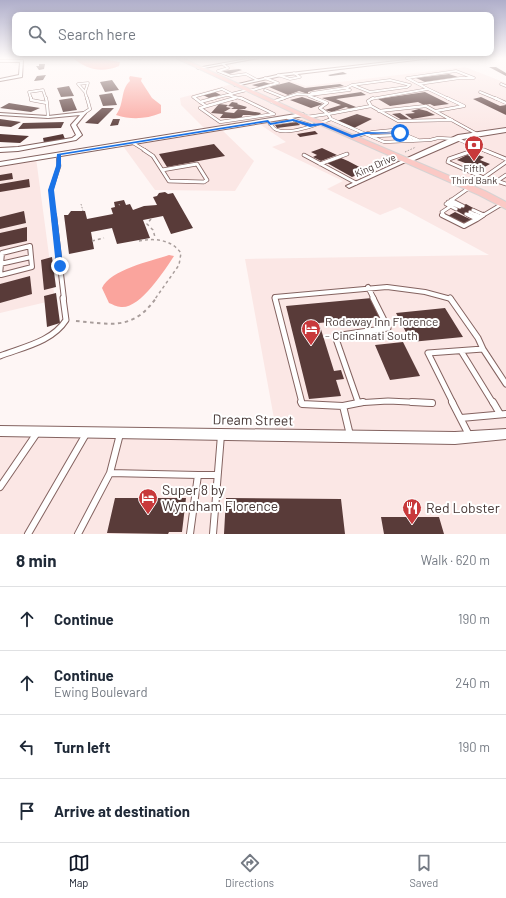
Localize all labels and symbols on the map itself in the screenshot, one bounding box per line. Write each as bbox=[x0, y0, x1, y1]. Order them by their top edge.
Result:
route start bbox=[391, 124, 409, 142]
bank icon: Fifth Third Bank bbox=[463, 134, 485, 162]
street label: King Drive bbox=[353, 151, 397, 179]
place label: Fifth Third Bank bbox=[451, 162, 497, 186]
route end bbox=[51, 257, 69, 275]
place label: Rodeway Inn Florence - Cincinnati South bbox=[325, 314, 438, 342]
hotel icon: Rodeway Inn Florence - Cincinnati South bbox=[300, 318, 322, 346]
street label: Dream Street bbox=[212, 410, 294, 429]
place label: Super 8 by Wyndham Florence bbox=[162, 481, 278, 514]
hotel icon: Super 8 by Wyndham Florence bbox=[137, 487, 159, 515]
restaurant icon: Red Lobster bbox=[401, 497, 423, 525]
place label: Red Lobster bbox=[426, 499, 500, 516]

